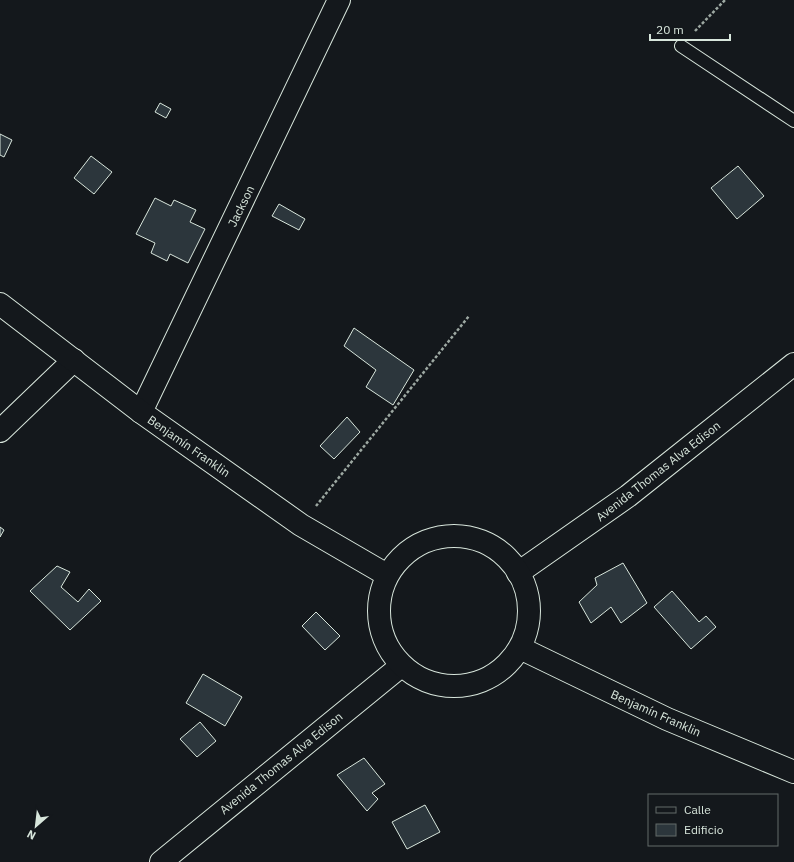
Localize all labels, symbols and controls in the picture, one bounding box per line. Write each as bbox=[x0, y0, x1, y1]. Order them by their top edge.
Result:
scale bar bbox=[650, 16, 730, 42]
text: 20 m bbox=[656, 22, 684, 37]
street label: Jackson bbox=[225, 183, 257, 229]
street label: Benjamín Franklin bbox=[145, 412, 233, 480]
street label: Avenida Thomas Alva Edison bbox=[593, 418, 723, 524]
street label: Benjamín Franklin bbox=[609, 686, 703, 740]
street label: Avenida Thomas Alva Edison bbox=[216, 709, 346, 817]
legend bbox=[648, 794, 778, 846]
text: Calle bbox=[684, 802, 711, 817]
north arrow bbox=[16, 806, 56, 846]
text: Edificio bbox=[684, 822, 724, 837]
text: N bbox=[24, 827, 38, 843]

